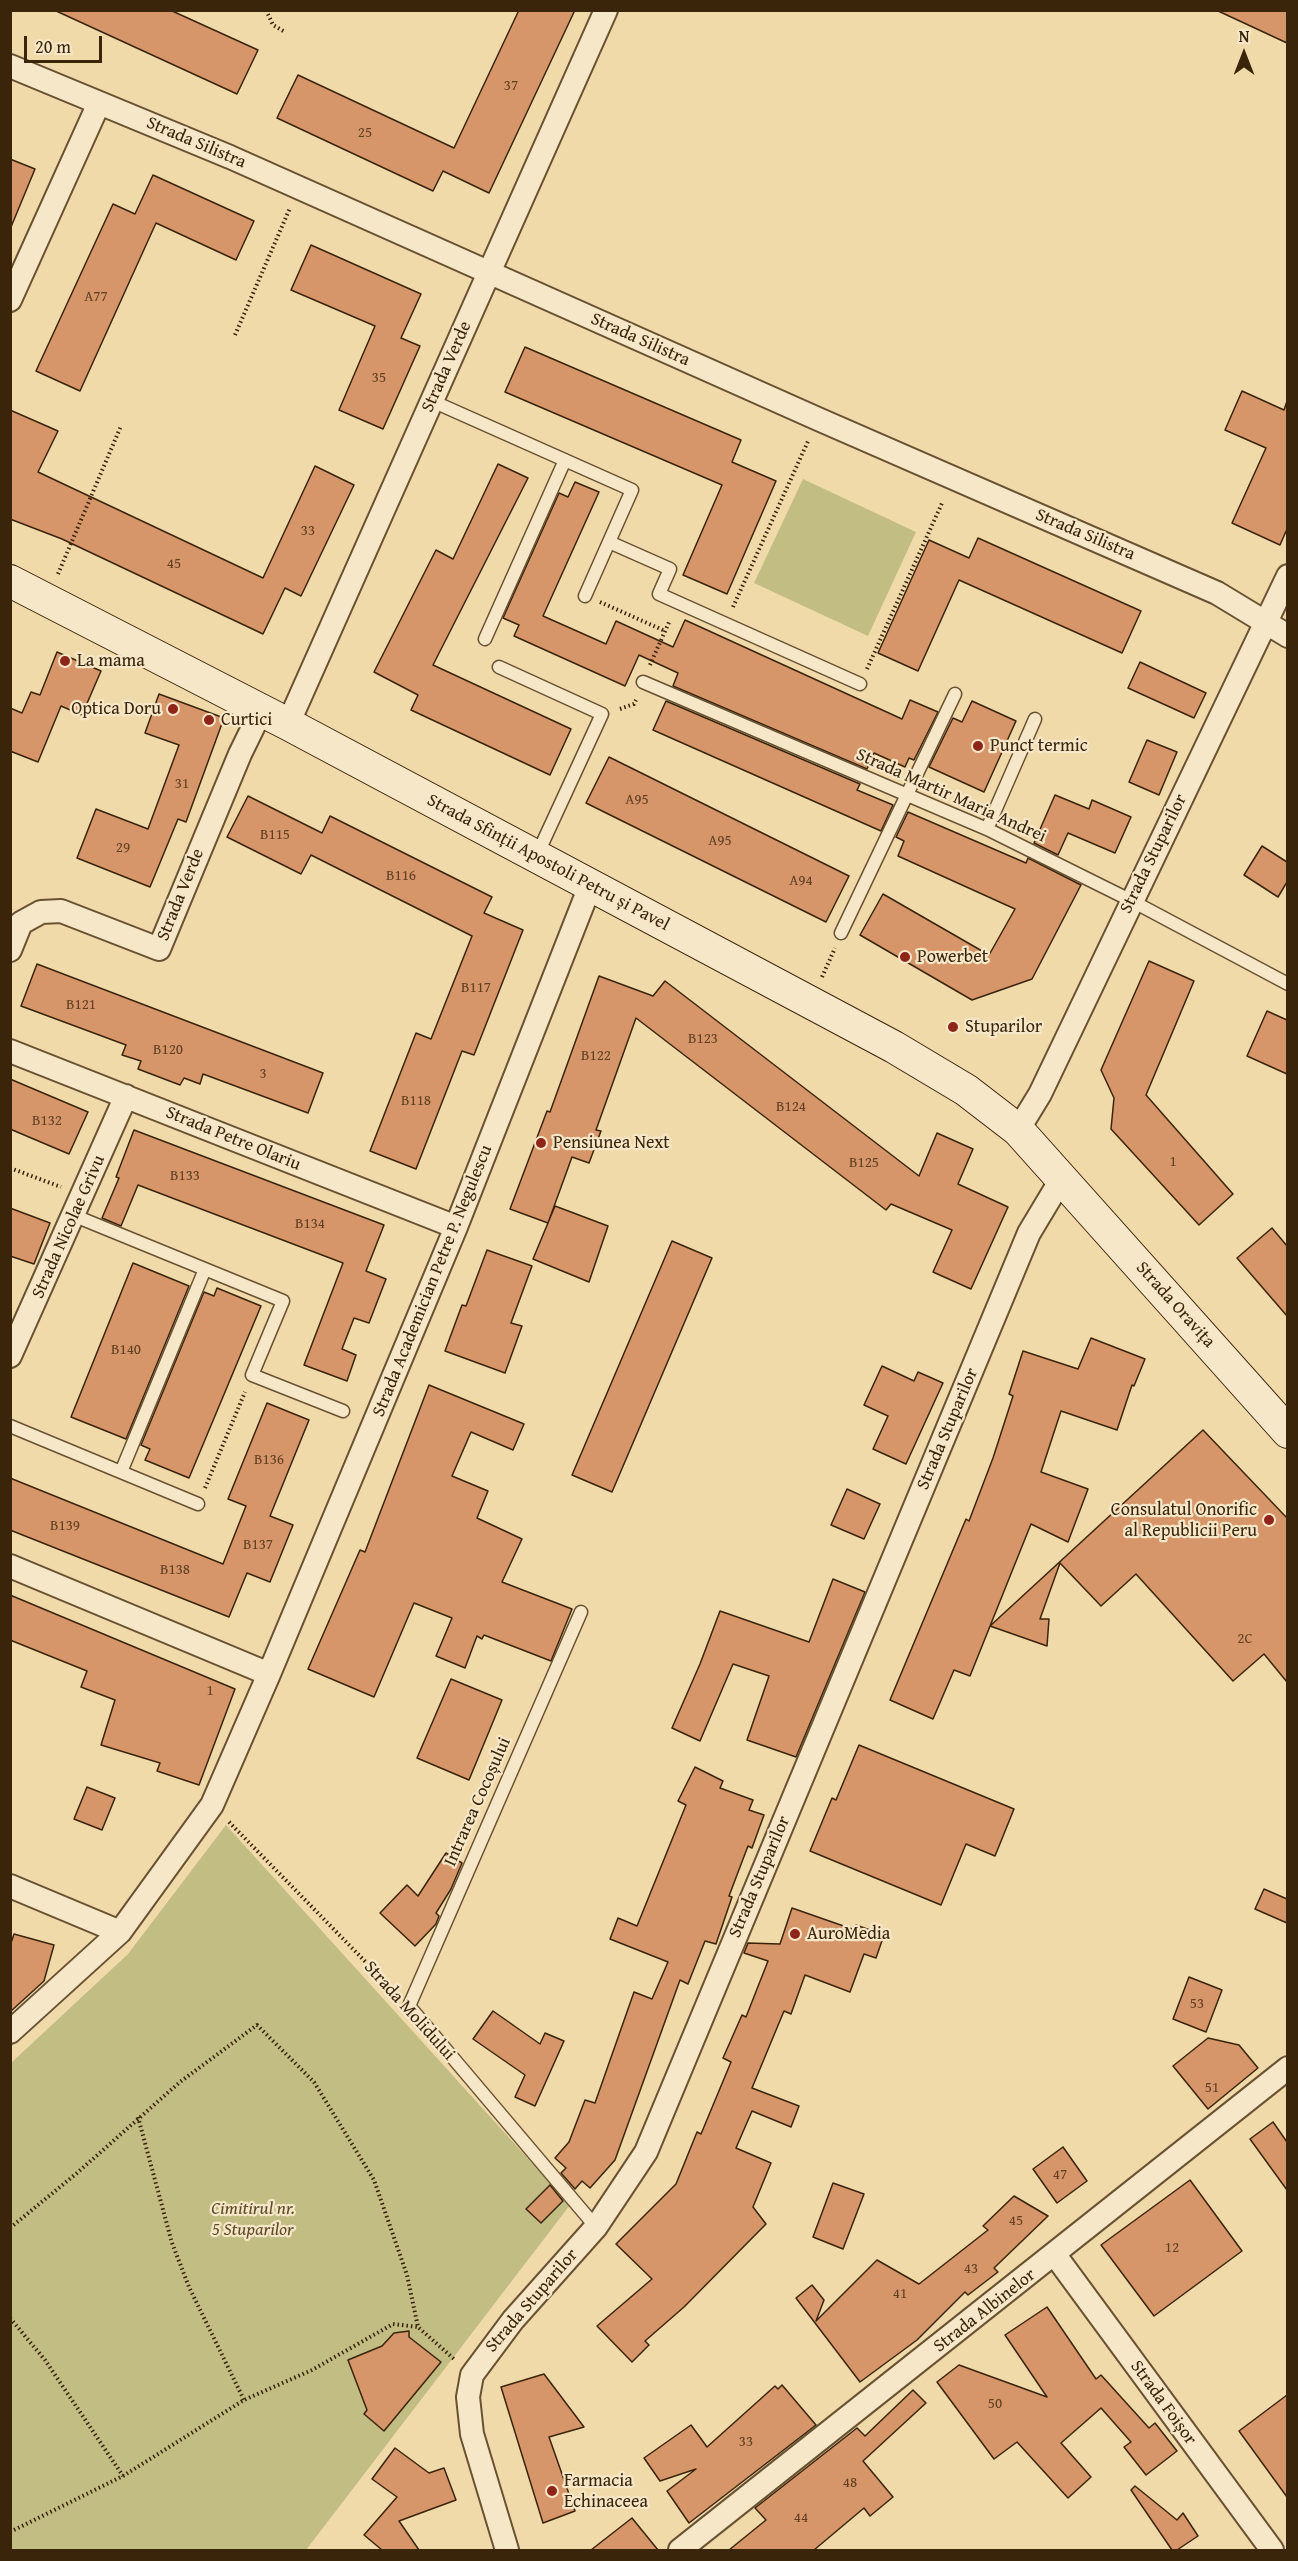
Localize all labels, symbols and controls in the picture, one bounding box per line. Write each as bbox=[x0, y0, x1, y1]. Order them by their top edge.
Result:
scale bar bbox=[27, 24, 105, 62]
north arrow bbox=[1214, 24, 1274, 84]
text: N bbox=[1239, 24, 1249, 48]
text: 20 m bbox=[35, 33, 71, 60]
house number: 37 bbox=[504, 77, 518, 95]
street label: Strada Silistra bbox=[143, 112, 249, 174]
house number: 25 bbox=[358, 124, 372, 142]
house number: A77 bbox=[84, 288, 108, 306]
street label: Strada Silistra bbox=[587, 309, 693, 371]
street label: Strada Verde bbox=[417, 318, 477, 416]
house number: 35 bbox=[372, 369, 386, 387]
street label: Strada Silistra bbox=[1032, 504, 1138, 566]
house number: 33 bbox=[301, 522, 315, 540]
house number: 45 bbox=[167, 555, 181, 573]
place label: La mama bbox=[77, 650, 145, 672]
marker: La mama bbox=[58, 654, 72, 668]
place label: Optica Doru bbox=[71, 698, 161, 720]
marker: Optica Doru bbox=[166, 702, 180, 716]
place label: Curtici bbox=[221, 709, 272, 731]
marker: Curtici bbox=[202, 713, 216, 727]
place label: Punct termic bbox=[990, 735, 1088, 757]
marker: Punct termic bbox=[971, 739, 985, 753]
street label: Strada Martir Maria Andrei bbox=[853, 744, 1049, 848]
house number: 31 bbox=[175, 775, 189, 793]
street label: Strada Sfinții Apostoli Petru și Pavel bbox=[423, 790, 673, 936]
house number: A95 bbox=[625, 791, 649, 809]
street label: Strada Stuparilor bbox=[1116, 791, 1192, 917]
house number: B115 bbox=[260, 826, 290, 844]
house number: A95 bbox=[708, 832, 732, 850]
house number: 29 bbox=[116, 839, 130, 857]
street label: Strada Verde bbox=[153, 846, 209, 944]
house number: B116 bbox=[386, 867, 416, 885]
house number: A94 bbox=[789, 872, 813, 890]
place label: Powerbet bbox=[917, 946, 988, 968]
marker: Powerbet bbox=[898, 950, 912, 964]
house number: B117 bbox=[461, 979, 491, 997]
house number: B121 bbox=[66, 996, 96, 1014]
place label: Stuparilor bbox=[965, 1016, 1042, 1038]
marker: Stuparilor bbox=[946, 1020, 960, 1034]
house number: B123 bbox=[688, 1030, 718, 1048]
house number: B120 bbox=[153, 1041, 183, 1059]
house number: B122 bbox=[581, 1047, 611, 1065]
house number: 3 bbox=[259, 1065, 267, 1083]
house number: B118 bbox=[401, 1092, 431, 1110]
house number: B124 bbox=[776, 1098, 806, 1116]
street label: Strada Petre Olariu bbox=[162, 1102, 304, 1176]
house number: B132 bbox=[32, 1112, 62, 1130]
place label: Pensiunea Next bbox=[553, 1132, 670, 1154]
marker: Pensiunea Next bbox=[534, 1136, 548, 1150]
street label: Strada Academician Petre P. Negulescu bbox=[368, 1142, 498, 1420]
street label: Strada Nicolae Grivu bbox=[28, 1152, 110, 1302]
house number: 1 bbox=[1169, 1153, 1177, 1171]
house number: B125 bbox=[849, 1154, 879, 1172]
house number: B133 bbox=[170, 1167, 200, 1185]
house number: B134 bbox=[295, 1215, 325, 1233]
street label: Strada Oravița bbox=[1131, 1258, 1219, 1352]
house number: B140 bbox=[111, 1341, 141, 1359]
street label: Strada Stuparilor bbox=[913, 1365, 983, 1493]
house number: B136 bbox=[254, 1451, 284, 1469]
place label: Consulatul Onorific al Republicii Peru bbox=[1111, 1499, 1257, 1541]
marker: Consulatul Onorific al Republicii Peru bbox=[1262, 1513, 1276, 1527]
house number: B139 bbox=[50, 1517, 80, 1535]
house number: B137 bbox=[243, 1536, 273, 1554]
house number: B138 bbox=[160, 1561, 190, 1579]
house number: 2C bbox=[1237, 1630, 1253, 1648]
house number: 1 bbox=[206, 1682, 214, 1700]
street label: Intrarea Cocoșului bbox=[440, 1734, 516, 1870]
street label: Strada Stuparilor bbox=[725, 1813, 795, 1941]
place label: AuroMedia bbox=[807, 1923, 890, 1945]
marker: AuroMedia bbox=[788, 1927, 802, 1941]
street label: Strada Molidului bbox=[359, 1957, 459, 2065]
house number: 53 bbox=[1190, 1995, 1204, 2013]
house number: 51 bbox=[1205, 2079, 1219, 2097]
house number: 47 bbox=[1053, 2166, 1067, 2184]
park label: Cimitirul nr. 5 Stuparilor bbox=[211, 2198, 295, 2240]
house number: 45 bbox=[1009, 2212, 1023, 2230]
house number: 12 bbox=[1165, 2239, 1179, 2257]
street label: Strada Stuparilor bbox=[481, 2245, 583, 2357]
house number: 43 bbox=[964, 2260, 978, 2278]
street label: Strada Albinelor bbox=[930, 2264, 1040, 2358]
house number: 41 bbox=[893, 2285, 907, 2303]
street label: Strada Foișor bbox=[1125, 2357, 1201, 2449]
house number: 50 bbox=[988, 2395, 1002, 2413]
house number: 33 bbox=[739, 2433, 753, 2451]
place label: Farmacia Echinaceea bbox=[564, 2470, 648, 2512]
house number: 48 bbox=[843, 2474, 857, 2492]
marker: Farmacia Echinaceea bbox=[545, 2484, 559, 2498]
house number: 44 bbox=[794, 2509, 808, 2527]

